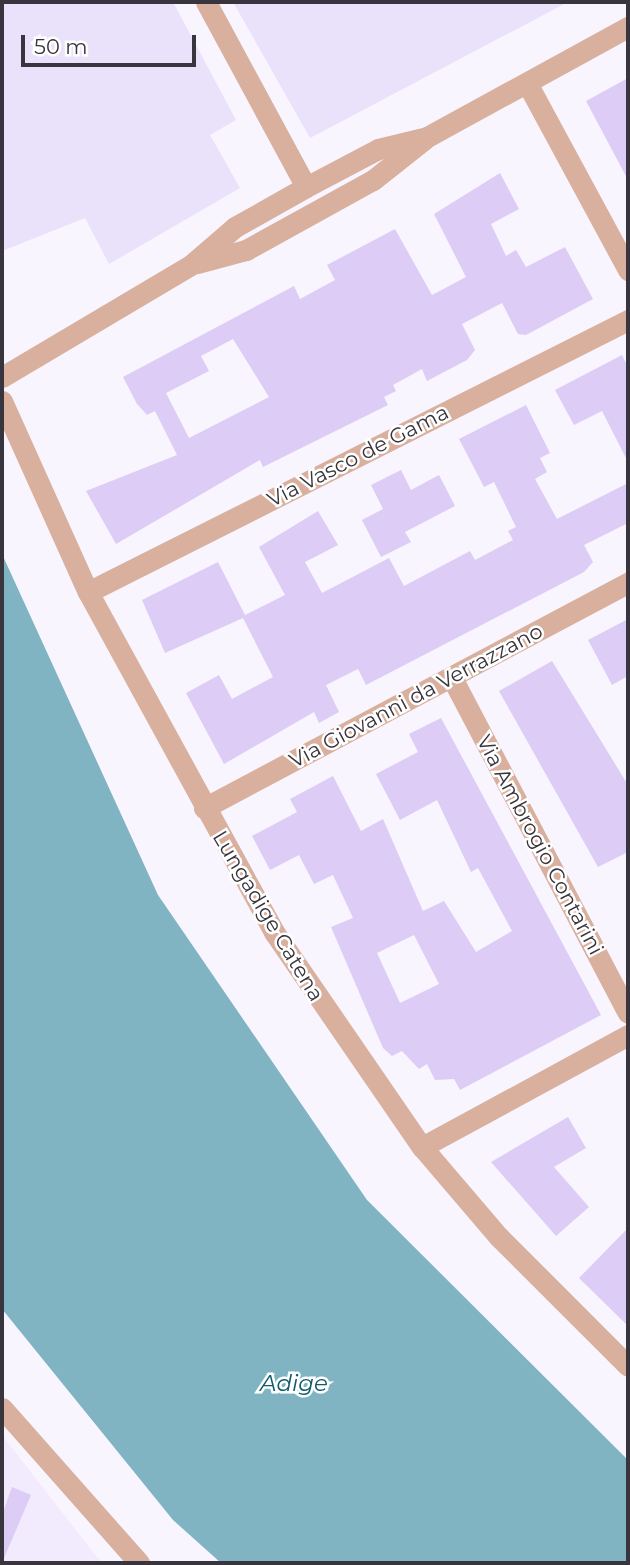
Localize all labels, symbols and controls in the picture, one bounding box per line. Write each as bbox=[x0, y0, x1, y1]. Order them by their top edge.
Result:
scale bar bbox=[24, 21, 200, 65]
text: 50 m bbox=[34, 34, 88, 59]
street label: Via Vasco de Gama bbox=[263, 399, 453, 513]
street label: Via Giovanni da Verrazzano bbox=[285, 618, 547, 774]
street label: Via Ambrogio Contarini bbox=[471, 731, 609, 959]
street label: Lungadige Catena bbox=[207, 826, 329, 1006]
water label: Adige bbox=[260, 1369, 328, 1397]

